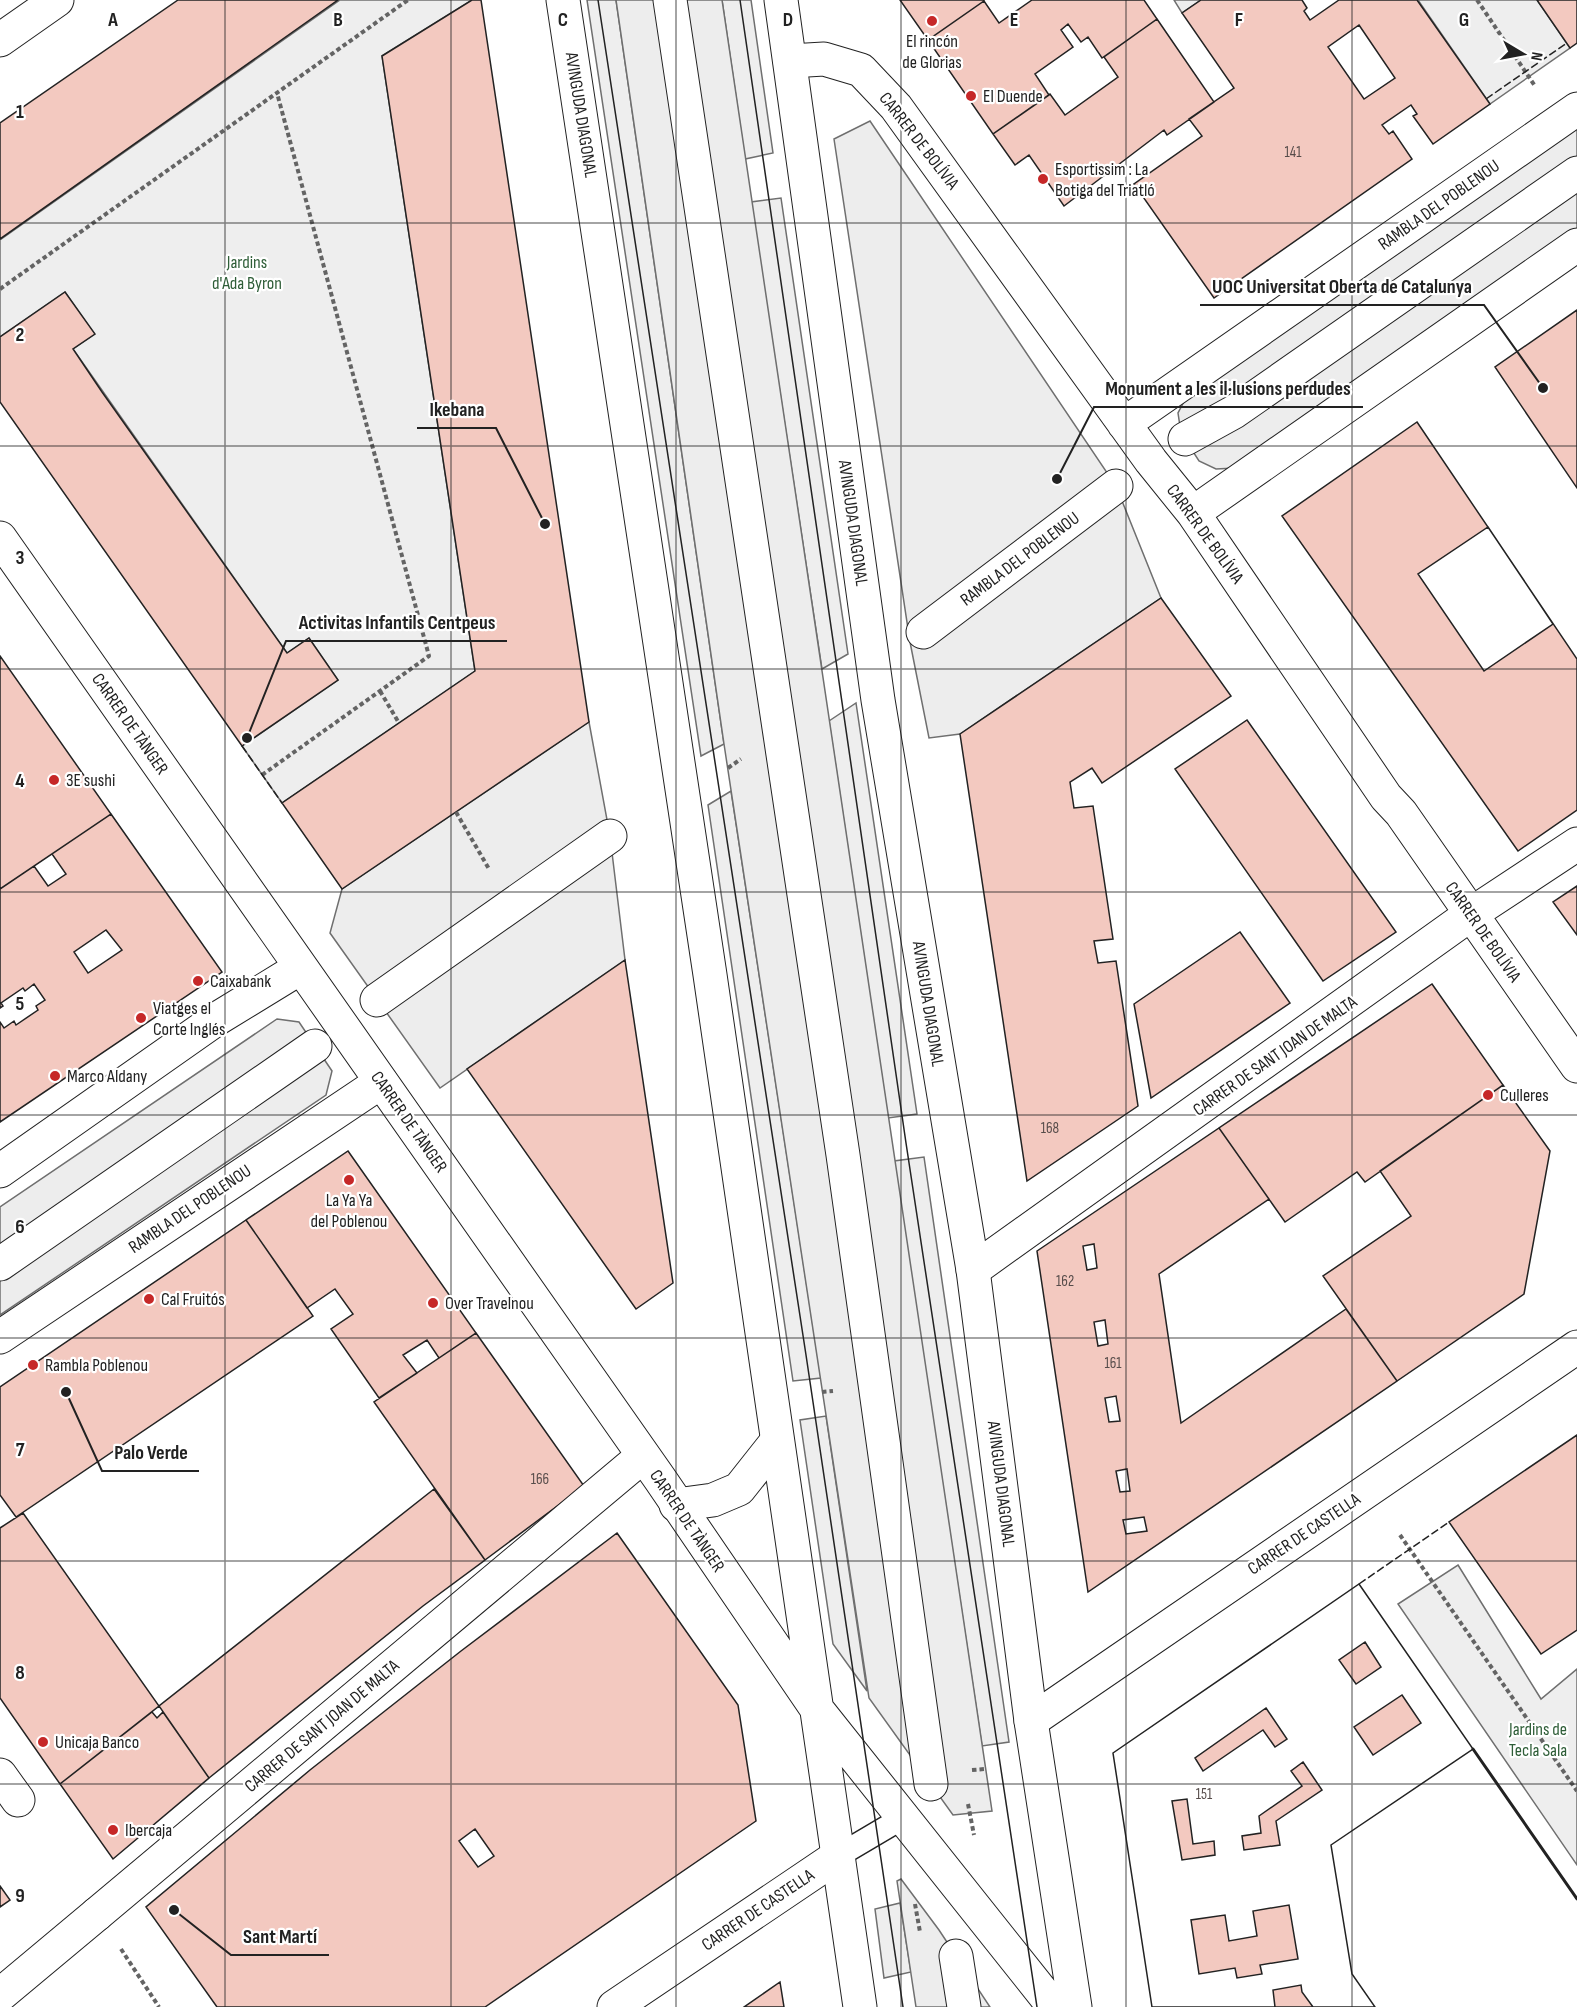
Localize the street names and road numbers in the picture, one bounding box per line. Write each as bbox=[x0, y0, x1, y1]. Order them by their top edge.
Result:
street label: AVINGUDA DIAGONAL bbox=[561, 50, 601, 180]
street label: CARRER DE BOLÍVIA bbox=[875, 88, 964, 194]
street label: RAMBLA DEL POBLENOU bbox=[1374, 155, 1504, 255]
street label: AVINGUDA DIAGONAL bbox=[834, 458, 872, 588]
street label: CARRER DE BOLÍVIA bbox=[1162, 480, 1248, 588]
street label: RAMBLA DEL POBLENOU bbox=[956, 507, 1084, 611]
street label: CARRER DE TÀNGER bbox=[87, 669, 173, 779]
street label: CARRER DE BOLÍVIA bbox=[1441, 878, 1525, 986]
street label: AVINGUDA DIAGONAL bbox=[908, 939, 948, 1069]
street label: CARRER DE SANT JOAN DE MALTA bbox=[1189, 991, 1361, 1121]
street label: CARRER DE TÀNGER bbox=[366, 1067, 452, 1177]
street label: RAMBLA DEL POBLENOU bbox=[125, 1160, 255, 1258]
street label: AVINGUDA DIAGONAL bbox=[983, 1419, 1019, 1548]
street label: CARRER DE TÀNGER bbox=[645, 1466, 729, 1576]
street label: CARRER DE CASTELLA bbox=[1244, 1489, 1364, 1579]
street label: CARRER DE SANT JOAN DE MALTA bbox=[241, 1655, 404, 1797]
street label: CARRER DE CASTELLA bbox=[698, 1865, 818, 1955]

